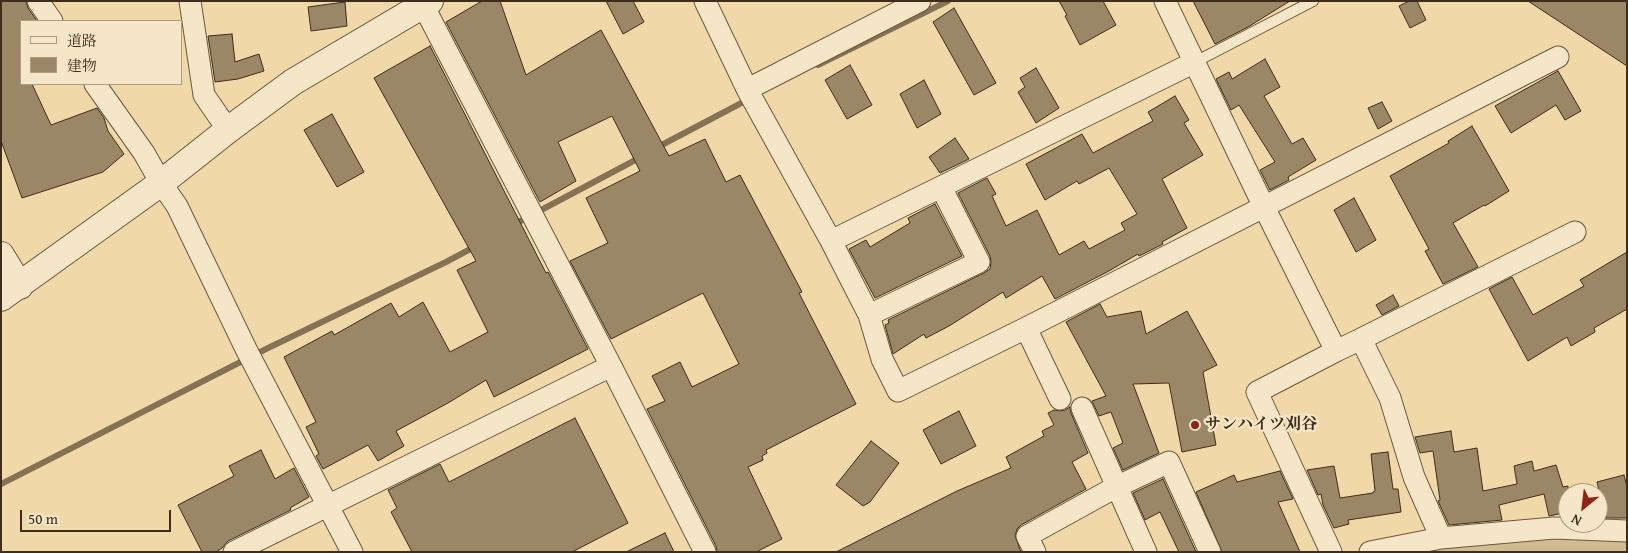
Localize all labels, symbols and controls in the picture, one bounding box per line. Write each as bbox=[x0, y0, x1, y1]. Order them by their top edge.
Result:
legend bbox=[20, 20, 182, 85]
text: 道路 bbox=[67, 30, 97, 51]
text: 建物 bbox=[67, 55, 97, 76]
place label: サンハイツ刈谷 bbox=[1205, 415, 1317, 435]
marker: サンハイツ刈谷 bbox=[1189, 419, 1201, 431]
north arrow bbox=[1558, 483, 1608, 533]
scale bar bbox=[22, 500, 174, 532]
text: 50 m bbox=[28, 508, 58, 529]
text: N bbox=[1567, 509, 1585, 531]

